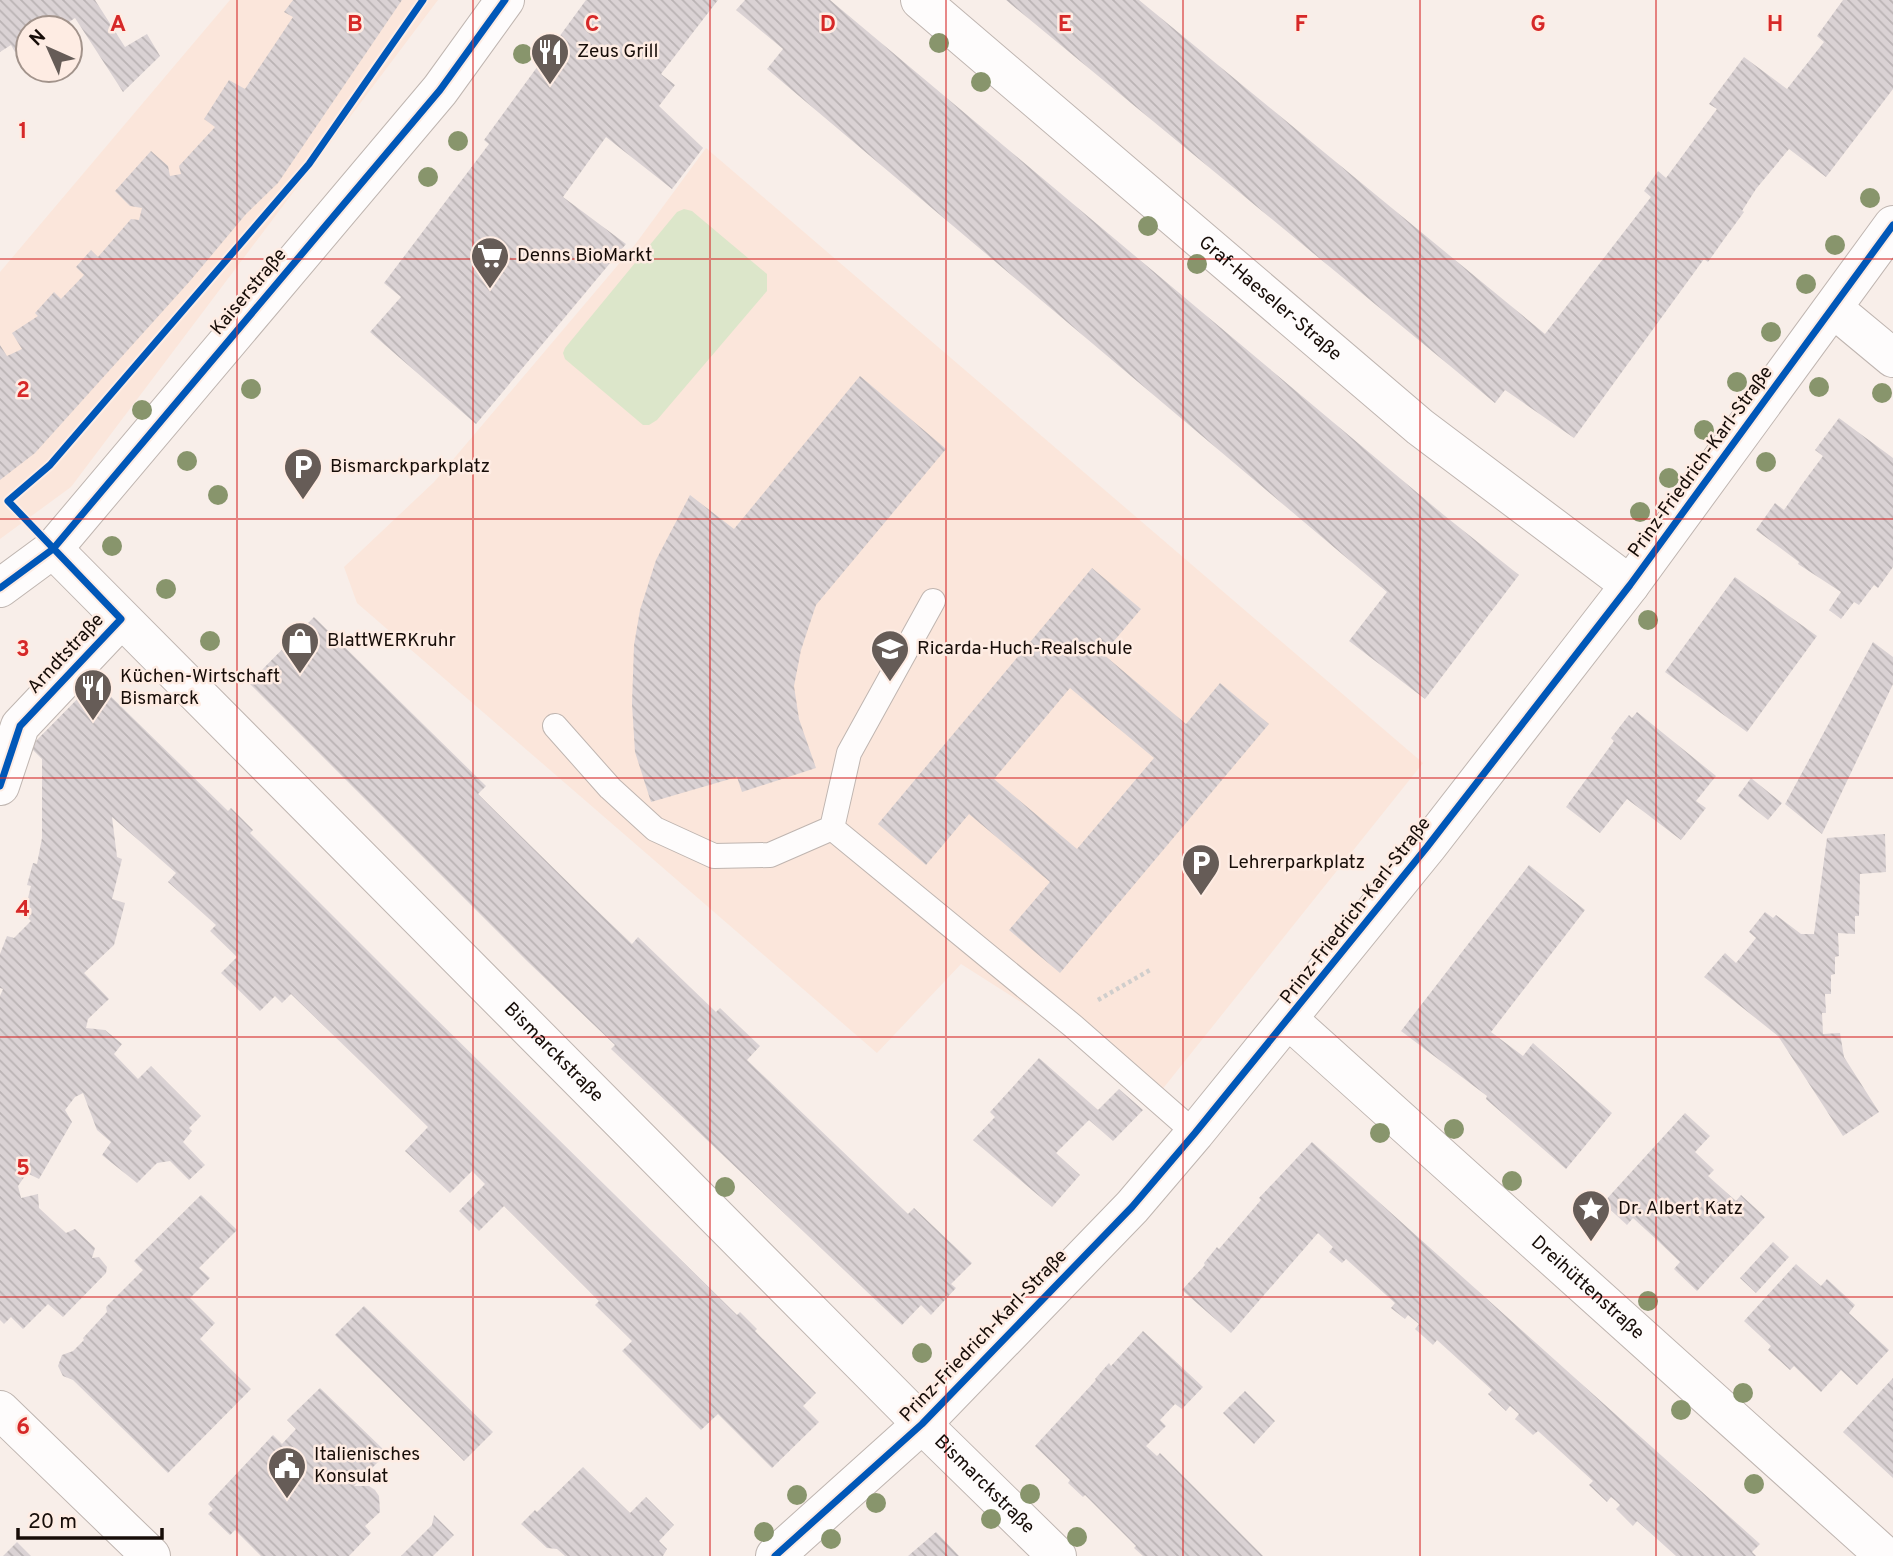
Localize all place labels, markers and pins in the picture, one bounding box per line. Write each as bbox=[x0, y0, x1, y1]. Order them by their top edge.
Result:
restaurant icon: Zeus Grill bbox=[529, 31, 571, 86]
place label: Zeus Grill bbox=[577, 40, 658, 64]
supermarket icon: Denns BioMarkt bbox=[469, 235, 511, 290]
place label: Denns BioMarkt bbox=[517, 244, 652, 268]
parking icon: Bismarckparkplatz bbox=[282, 446, 324, 501]
place label: Bismarckparkplatz bbox=[330, 455, 490, 479]
shop icon: BlattWERKruhr bbox=[279, 620, 321, 675]
school or university icon: Ricarda-Huch-Realschule bbox=[869, 628, 911, 683]
place label: BlattWERKruhr bbox=[327, 629, 457, 653]
place label: Ricarda-Huch-Realschule bbox=[917, 637, 1133, 661]
place label: Küchen-Wirtschaft Bismarck bbox=[120, 665, 280, 711]
restaurant icon: Küchen-Wirtschaft Bismarck bbox=[72, 667, 114, 722]
parking icon: Lehrerparkplatz bbox=[1180, 842, 1222, 897]
place label: Lehrerparkplatz bbox=[1228, 851, 1365, 875]
place icon: Dr. Albert Katz bbox=[1570, 1188, 1612, 1243]
place label: Dr. Albert Katz bbox=[1618, 1197, 1743, 1221]
place label: Italienisches Konsulat bbox=[314, 1443, 420, 1489]
public building icon: Italienisches Konsulat bbox=[266, 1445, 308, 1500]

